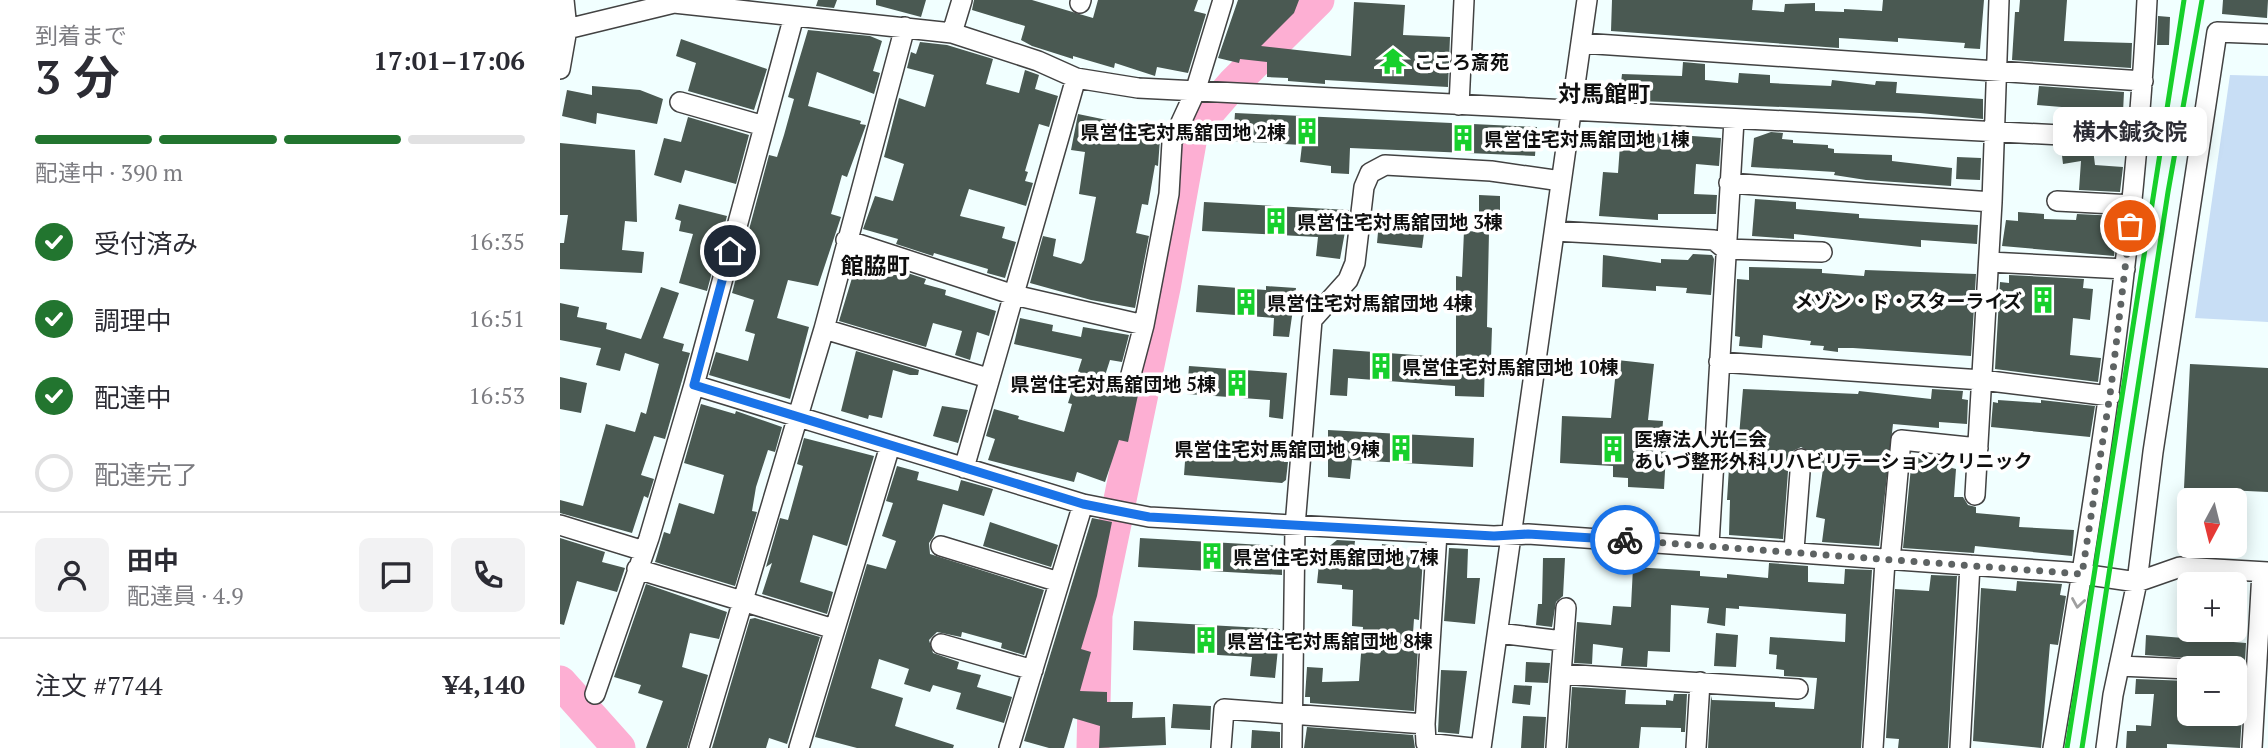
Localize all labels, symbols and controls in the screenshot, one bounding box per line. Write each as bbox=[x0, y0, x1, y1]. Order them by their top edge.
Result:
text: 到着まで bbox=[35, 20, 127, 51]
text: 17:01–17:06 bbox=[373, 43, 525, 77]
text: 3 分 bbox=[35, 46, 119, 107]
temple icon: こころ斎苑 bbox=[1378, 46, 1408, 76]
place label: こころ斎苑 bbox=[1414, 49, 1509, 74]
district label: 対馬館町 bbox=[1558, 78, 1650, 109]
callout: 横木鍼灸院 bbox=[2053, 107, 2207, 156]
building icon: 県営住宅対馬舘団地 2棟 bbox=[1292, 116, 1322, 146]
text: 横木鍼灸院 bbox=[2073, 116, 2188, 147]
place label: 県営住宅対馬舘団地 2棟 bbox=[1080, 119, 1286, 144]
building icon: 県営住宅対馬舘団地 1棟 bbox=[1448, 123, 1478, 153]
place label: 県営住宅対馬舘団地 1棟 bbox=[1484, 126, 1690, 151]
text: 配達中 · 390 m bbox=[35, 157, 183, 188]
pin bbox=[2100, 196, 2160, 256]
building icon: 県営住宅対馬舘団地 3棟 bbox=[1261, 206, 1291, 236]
icon: bag bbox=[2111, 207, 2149, 245]
place label: 県営住宅対馬舘団地 3棟 bbox=[1297, 209, 1503, 234]
pin bbox=[700, 221, 760, 281]
icon: check bbox=[35, 223, 73, 261]
text: 受付済み bbox=[94, 226, 198, 260]
text: 16:35 bbox=[468, 226, 525, 257]
icon: home bbox=[711, 232, 749, 270]
district label: 館脇町 bbox=[841, 250, 910, 281]
building icon: メゾン・ド・スターライズ bbox=[2028, 285, 2058, 315]
building icon: 県営住宅対馬舘団地 4棟 bbox=[1231, 287, 1261, 317]
place label: メゾン・ド・スターライズ bbox=[1795, 288, 2022, 313]
place label: 県営住宅対馬舘団地 4棟 bbox=[1267, 290, 1473, 315]
icon: check bbox=[35, 300, 73, 338]
text: 調理中 bbox=[94, 303, 172, 337]
text: 16:51 bbox=[468, 303, 525, 334]
building icon: 県営住宅対馬舘団地 10棟 bbox=[1366, 351, 1396, 381]
place label: 県営住宅対馬舘団地 10棟 bbox=[1402, 354, 1619, 379]
building icon: 県営住宅対馬舘団地 5棟 bbox=[1222, 368, 1252, 398]
place label: 県営住宅対馬舘団地 5棟 bbox=[1010, 371, 1216, 396]
icon: check bbox=[35, 377, 73, 415]
text: 配達中 bbox=[94, 380, 172, 414]
text: 16:53 bbox=[468, 380, 525, 411]
place label: 医療法人光仁会 あいづ整形外科リハビリテーションクリニック bbox=[1634, 426, 2033, 473]
building icon: 県営住宅対馬舘団地 9棟 bbox=[1386, 433, 1416, 463]
building icon: 医療法人光仁会 あいづ整形外科リハビリテーションクリニック bbox=[1598, 434, 1628, 464]
place label: 県営住宅対馬舘団地 9棟 bbox=[1174, 436, 1380, 461]
text: 配達完了 bbox=[94, 457, 198, 491]
north arrow bbox=[2177, 488, 2247, 558]
map controls bbox=[2177, 488, 2247, 726]
courier bbox=[1590, 505, 1660, 575]
icon: bike bbox=[1606, 521, 1644, 559]
button: person bbox=[35, 538, 109, 612]
button: chat bbox=[359, 538, 433, 612]
button: phone bbox=[451, 538, 525, 612]
building icon: 県営住宅対馬舘団地 7棟 bbox=[1197, 541, 1227, 571]
text: 田中 bbox=[127, 543, 179, 577]
place label: 県営住宅対馬舘団地 7棟 bbox=[1233, 544, 1439, 569]
button: + bbox=[2177, 572, 2247, 642]
text: 配達員 · 4.9 bbox=[127, 580, 244, 611]
one-way arrow bbox=[2071, 597, 2086, 609]
building icon: 県営住宅対馬舘団地 8棟 bbox=[1191, 625, 1221, 655]
place label: 県営住宅対馬舘団地 8棟 bbox=[1227, 628, 1433, 653]
button: − bbox=[2177, 656, 2247, 726]
text: ¥4,140 bbox=[444, 667, 525, 701]
text: 注文 #7744 bbox=[35, 668, 163, 702]

